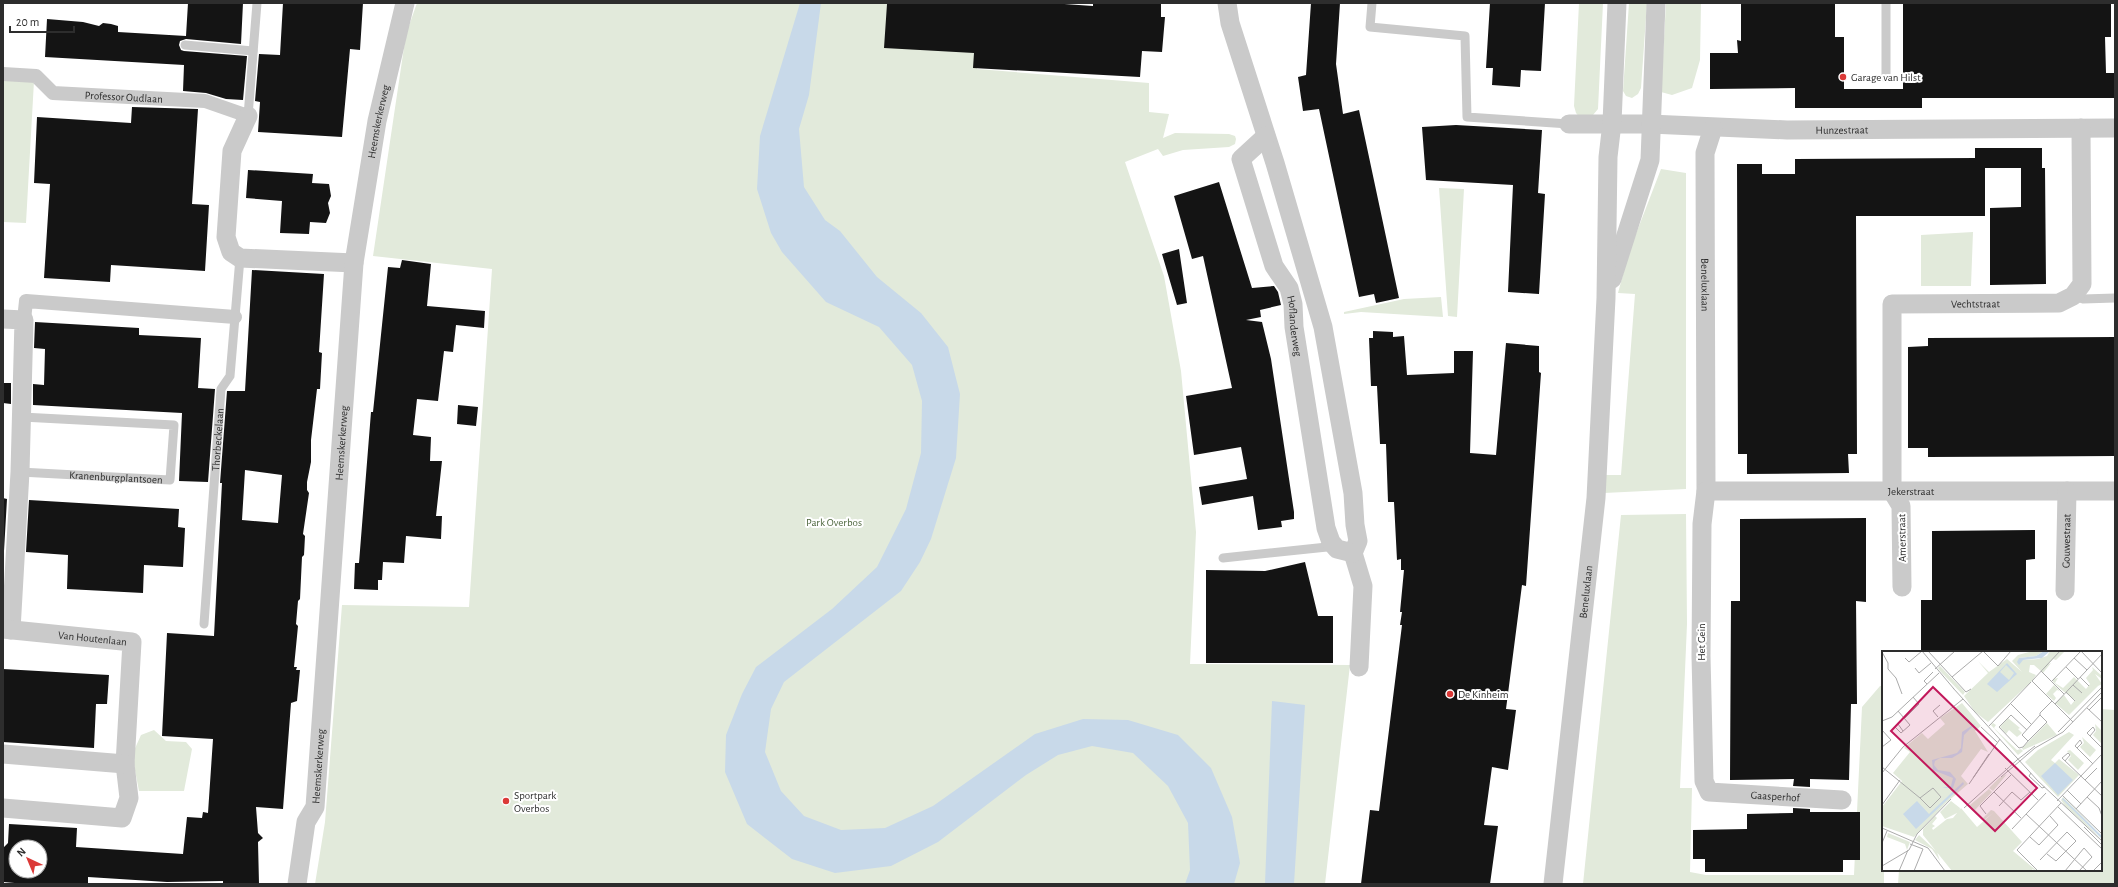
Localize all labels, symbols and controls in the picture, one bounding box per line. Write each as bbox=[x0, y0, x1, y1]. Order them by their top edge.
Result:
scale bar bbox=[10, 8, 74, 34]
text: 20 m bbox=[16, 16, 39, 28]
marker: Garage van Hilst bbox=[1838, 72, 1848, 82]
place label: Garage van Hilst bbox=[1851, 72, 1921, 83]
street label: Heemskerkerweg bbox=[366, 83, 391, 159]
street label: Professor Oudlaan bbox=[84, 89, 163, 104]
street label: Hunzestraat bbox=[1815, 124, 1869, 135]
street label: Beneluxlaan bbox=[1700, 258, 1711, 311]
street label: Hoflanderweg bbox=[1286, 294, 1304, 358]
street label: Vechtstraat bbox=[1951, 298, 2001, 309]
street label: Heemskerkerweg bbox=[333, 405, 349, 481]
street label: Thorbeckelaan bbox=[210, 408, 225, 471]
street label: Kranenburgplantsoen bbox=[69, 469, 163, 485]
street label: Jekerstraat bbox=[1888, 486, 1935, 497]
street label: Amerstraat bbox=[1896, 513, 1908, 562]
street label: Gouwestraat bbox=[2060, 513, 2072, 568]
park label: Park Overbos bbox=[806, 517, 862, 528]
street label: Beneluxlaan bbox=[1577, 565, 1594, 619]
street label: Het Gein bbox=[1696, 623, 1707, 661]
street label: Van Houtenlaan bbox=[58, 629, 127, 647]
inset map bbox=[1882, 651, 2102, 871]
marker: De Kinheim bbox=[1445, 689, 1455, 699]
place label: De Kinheim bbox=[1458, 689, 1509, 700]
street label: Heemskerkerweg bbox=[310, 728, 326, 804]
street label: Gaasperhof bbox=[1750, 789, 1801, 803]
place label: Sportpark Overbos bbox=[514, 790, 556, 814]
marker: Sportpark Overbos bbox=[501, 796, 511, 806]
north arrow bbox=[8, 839, 48, 879]
text: N bbox=[15, 846, 28, 859]

